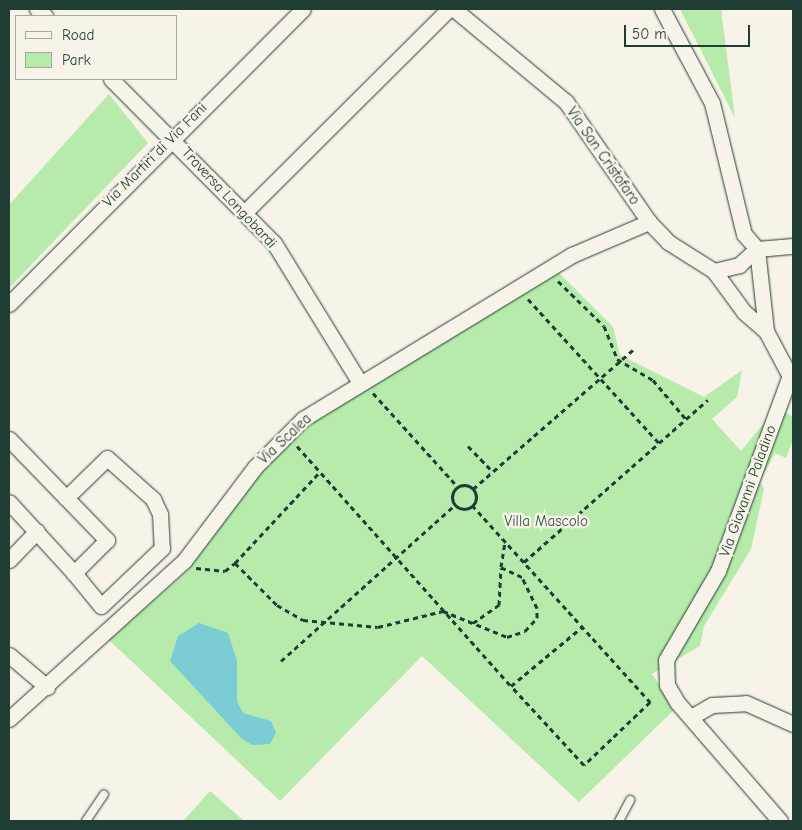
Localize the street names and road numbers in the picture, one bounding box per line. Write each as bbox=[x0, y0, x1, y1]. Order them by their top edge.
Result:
street label: Via Martiri di Via Fani bbox=[99, 99, 211, 211]
street label: Via San Cristofaro bbox=[563, 104, 643, 208]
street label: Traversa Longobardi bbox=[178, 144, 280, 252]
street label: Via Scalea bbox=[255, 410, 315, 468]
street label: Via Giovanni Paladino bbox=[716, 423, 780, 559]

